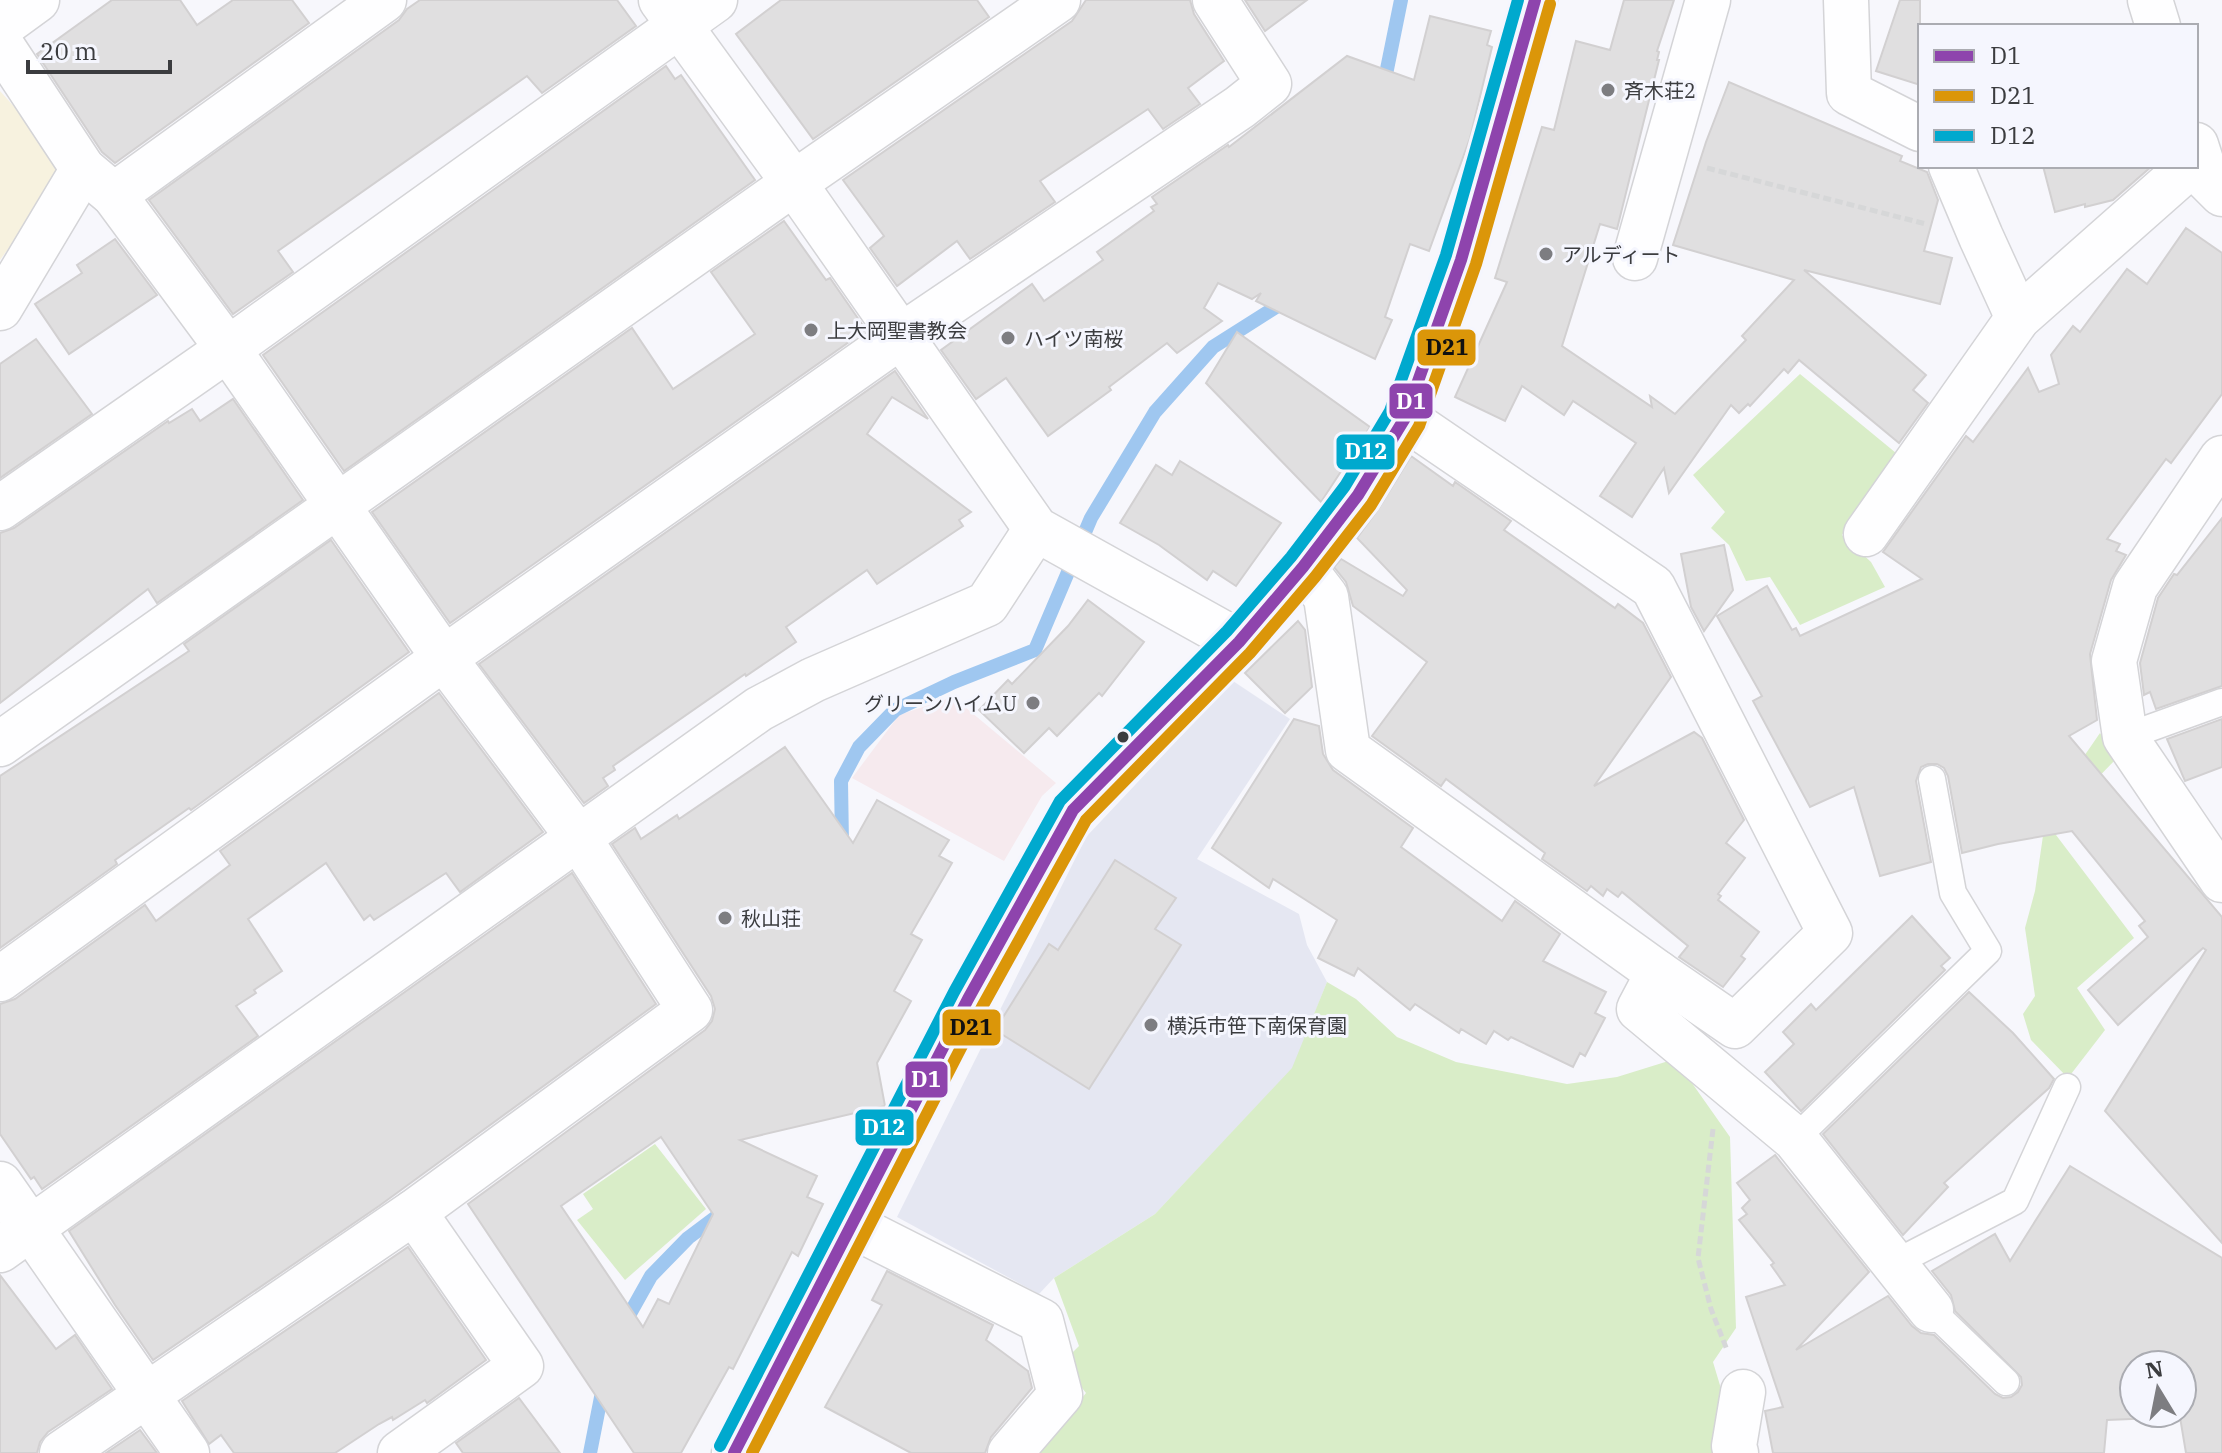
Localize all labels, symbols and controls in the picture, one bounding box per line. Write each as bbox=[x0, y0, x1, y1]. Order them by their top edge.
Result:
scale bar bbox=[28, 24, 170, 74]
legend bbox=[1918, 24, 2198, 168]
text: 20 m bbox=[40, 35, 97, 67]
text: D1 bbox=[1990, 39, 2021, 71]
place label: 斉木荘2 bbox=[1624, 77, 1696, 104]
text: D21 bbox=[1990, 79, 2036, 111]
marker: 斉木荘2 bbox=[1599, 81, 1617, 99]
text: D12 bbox=[1990, 119, 2036, 151]
place label: アルディート bbox=[1562, 241, 1680, 268]
marker: アルディート bbox=[1537, 245, 1555, 263]
place label: 上大岡聖書教会 bbox=[827, 317, 967, 344]
marker: 上大岡聖書教会 bbox=[802, 321, 820, 339]
place label: ハイツ南桜 bbox=[1024, 325, 1124, 352]
line badge: D21 bbox=[1416, 328, 1477, 367]
marker: ハイツ南桜 bbox=[999, 329, 1017, 347]
text: D21 bbox=[1425, 332, 1469, 361]
line badge: D1 bbox=[1388, 382, 1434, 420]
text: D1 bbox=[1396, 386, 1426, 415]
line badge: D12 bbox=[1335, 433, 1396, 471]
text: D12 bbox=[1344, 436, 1388, 465]
place label: グリーンハイムU bbox=[864, 690, 1017, 717]
marker: グリーンハイムU bbox=[1024, 694, 1042, 712]
unlabelled marker bbox=[1115, 729, 1131, 745]
place label: 秋山荘 bbox=[741, 905, 801, 932]
marker: 秋山荘 bbox=[716, 909, 734, 927]
line badge: D21 bbox=[941, 1008, 1002, 1047]
text: D21 bbox=[949, 1012, 993, 1041]
place label: 横浜市笹下南保育園 bbox=[1167, 1012, 1347, 1039]
marker: 横浜市笹下南保育園 bbox=[1142, 1016, 1160, 1034]
line badge: D1 bbox=[904, 1060, 949, 1099]
text: D1 bbox=[911, 1064, 941, 1093]
line badge: D12 bbox=[854, 1108, 915, 1147]
text: D12 bbox=[862, 1112, 906, 1141]
north arrow bbox=[2118, 1349, 2198, 1429]
text: N bbox=[2143, 1353, 2166, 1385]

